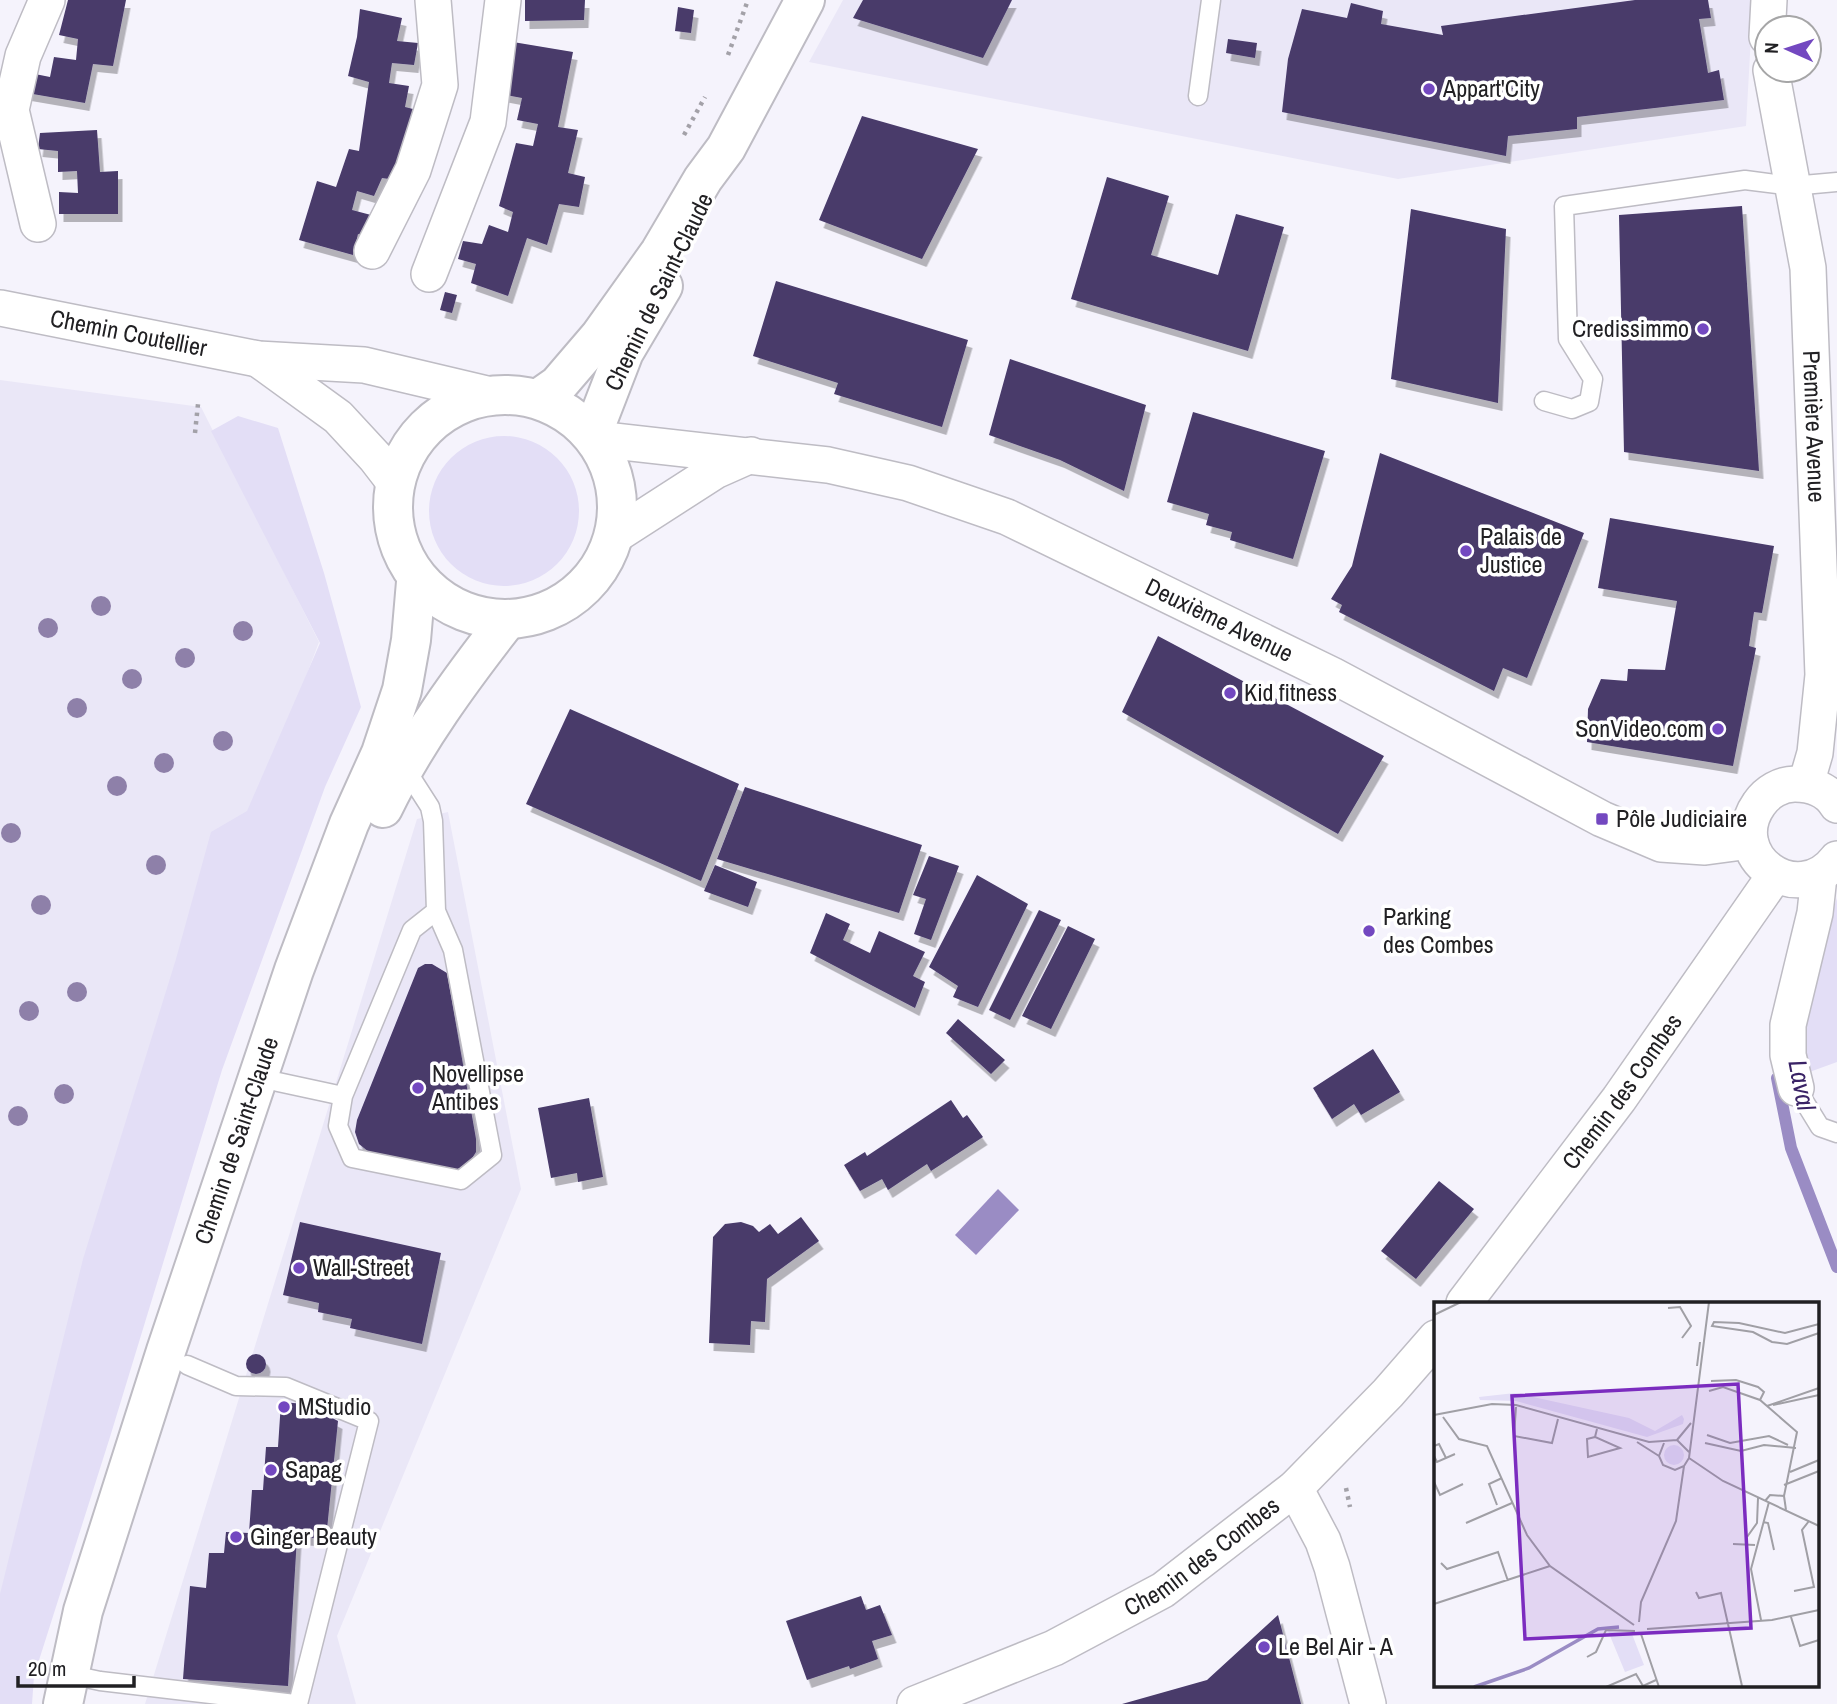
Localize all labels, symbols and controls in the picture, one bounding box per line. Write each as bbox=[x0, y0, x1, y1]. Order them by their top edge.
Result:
north arrow bbox=[1753, 14, 1823, 84]
text: N bbox=[1758, 42, 1784, 54]
place label: Appart'City bbox=[1442, 72, 1540, 104]
marker: Appart'City bbox=[1421, 81, 1437, 97]
street label: Chemin de Saint-Claude bbox=[596, 187, 720, 396]
street label: Chemin Coutellier bbox=[48, 301, 210, 364]
place label: Credissimmo bbox=[1572, 312, 1689, 344]
marker: Credissimmo bbox=[1695, 321, 1711, 337]
street label: Première Avenue bbox=[1796, 350, 1834, 503]
place label: Palais de Justice bbox=[1480, 520, 1562, 580]
marker: Palais de Justice bbox=[1458, 543, 1474, 559]
street label: Deuxième Avenue bbox=[1140, 570, 1299, 669]
place label: Kid fitness bbox=[1244, 676, 1337, 708]
marker: Kid fitness bbox=[1222, 685, 1238, 701]
place label: SonVideo.com bbox=[1575, 712, 1704, 744]
marker: SonVideo.com bbox=[1710, 721, 1726, 737]
place label: Pôle Judiciaire bbox=[1616, 802, 1747, 834]
marker: Pôle Judiciaire bbox=[1594, 811, 1610, 827]
place label: Parking des Combes bbox=[1383, 900, 1493, 960]
marker: Parking des Combes bbox=[1361, 923, 1377, 939]
street label: Chemin des Combes bbox=[1554, 1007, 1689, 1176]
street label: Chemin de Saint-Claude bbox=[186, 1032, 285, 1248]
place label: Novellipse Antibes bbox=[431, 1057, 524, 1117]
water label: Laval bbox=[1780, 1057, 1825, 1114]
marker: Novellipse Antibes bbox=[410, 1080, 426, 1096]
place label: Wall-Street bbox=[313, 1251, 410, 1283]
marker: Wall-Street bbox=[291, 1260, 307, 1276]
inset map bbox=[1434, 1302, 1820, 1686]
place label: MStudio bbox=[298, 1390, 371, 1422]
marker: MStudio bbox=[276, 1399, 292, 1415]
place label: Sapag bbox=[285, 1453, 342, 1485]
marker: Sapag bbox=[263, 1462, 279, 1478]
street label: Chemin des Combes bbox=[1118, 1489, 1285, 1623]
place label: Ginger Beauty bbox=[250, 1520, 377, 1552]
marker: Ginger Beauty bbox=[228, 1529, 244, 1545]
place label: Le Bel Air - A bbox=[1278, 1630, 1394, 1662]
marker: Le Bel Air - A bbox=[1256, 1639, 1272, 1655]
scale bar bbox=[18, 1644, 133, 1688]
text: 20 m bbox=[28, 1654, 66, 1683]

